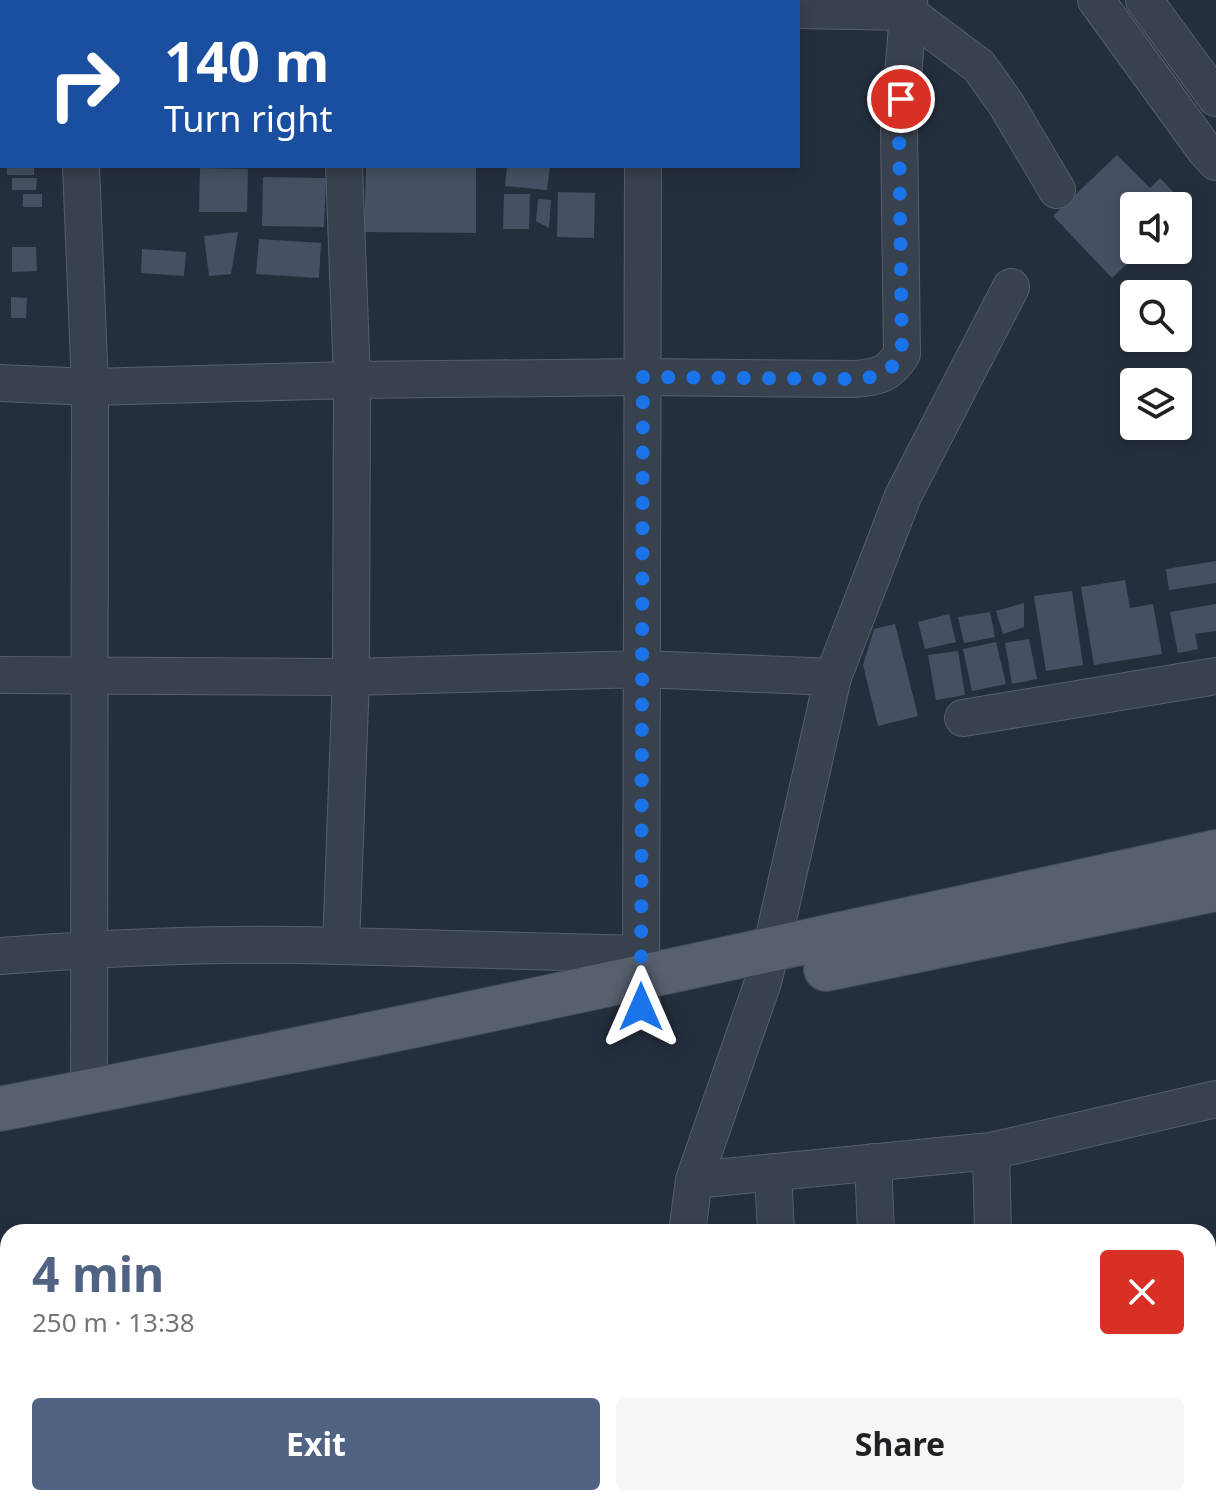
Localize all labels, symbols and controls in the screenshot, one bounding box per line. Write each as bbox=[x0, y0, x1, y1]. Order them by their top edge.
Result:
text: 140 m bbox=[164, 22, 329, 98]
icon: right bbox=[32, 32, 136, 136]
pin bbox=[867, 65, 935, 133]
icon: arrive bbox=[879, 77, 923, 121]
text: Turn right bbox=[164, 94, 332, 143]
map controls bbox=[1120, 192, 1192, 440]
button: sound bbox=[1120, 192, 1192, 264]
button: search bbox=[1120, 280, 1192, 352]
button: layers bbox=[1120, 368, 1192, 440]
position arrow bbox=[599, 965, 683, 1049]
text: 4 min bbox=[32, 1241, 164, 1306]
button: close bbox=[1100, 1250, 1184, 1334]
text: 250 m · 13:38 bbox=[32, 1304, 195, 1340]
button: Exit bbox=[32, 1398, 600, 1490]
button: Share bbox=[616, 1398, 1184, 1490]

